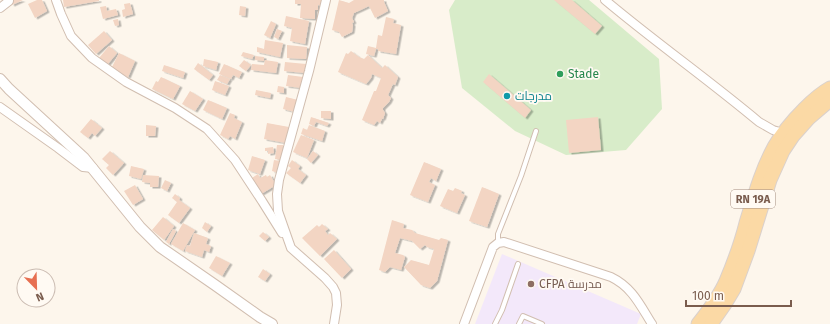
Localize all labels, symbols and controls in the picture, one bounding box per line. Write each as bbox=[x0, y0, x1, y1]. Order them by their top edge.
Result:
place label: Stade bbox=[568, 67, 599, 81]
marker: Stade bbox=[555, 69, 565, 79]
place label: مدرجات bbox=[515, 89, 552, 103]
marker: مدرجات bbox=[502, 91, 512, 101]
road number: RN 19A bbox=[731, 190, 775, 208]
north arrow bbox=[16, 268, 56, 308]
place label: CFPA مدرسة bbox=[539, 277, 602, 291]
marker: CFPA مدرسة bbox=[526, 279, 536, 289]
scale bar bbox=[686, 282, 791, 308]
text: N bbox=[34, 289, 46, 304]
text: 100 m bbox=[692, 289, 724, 303]

